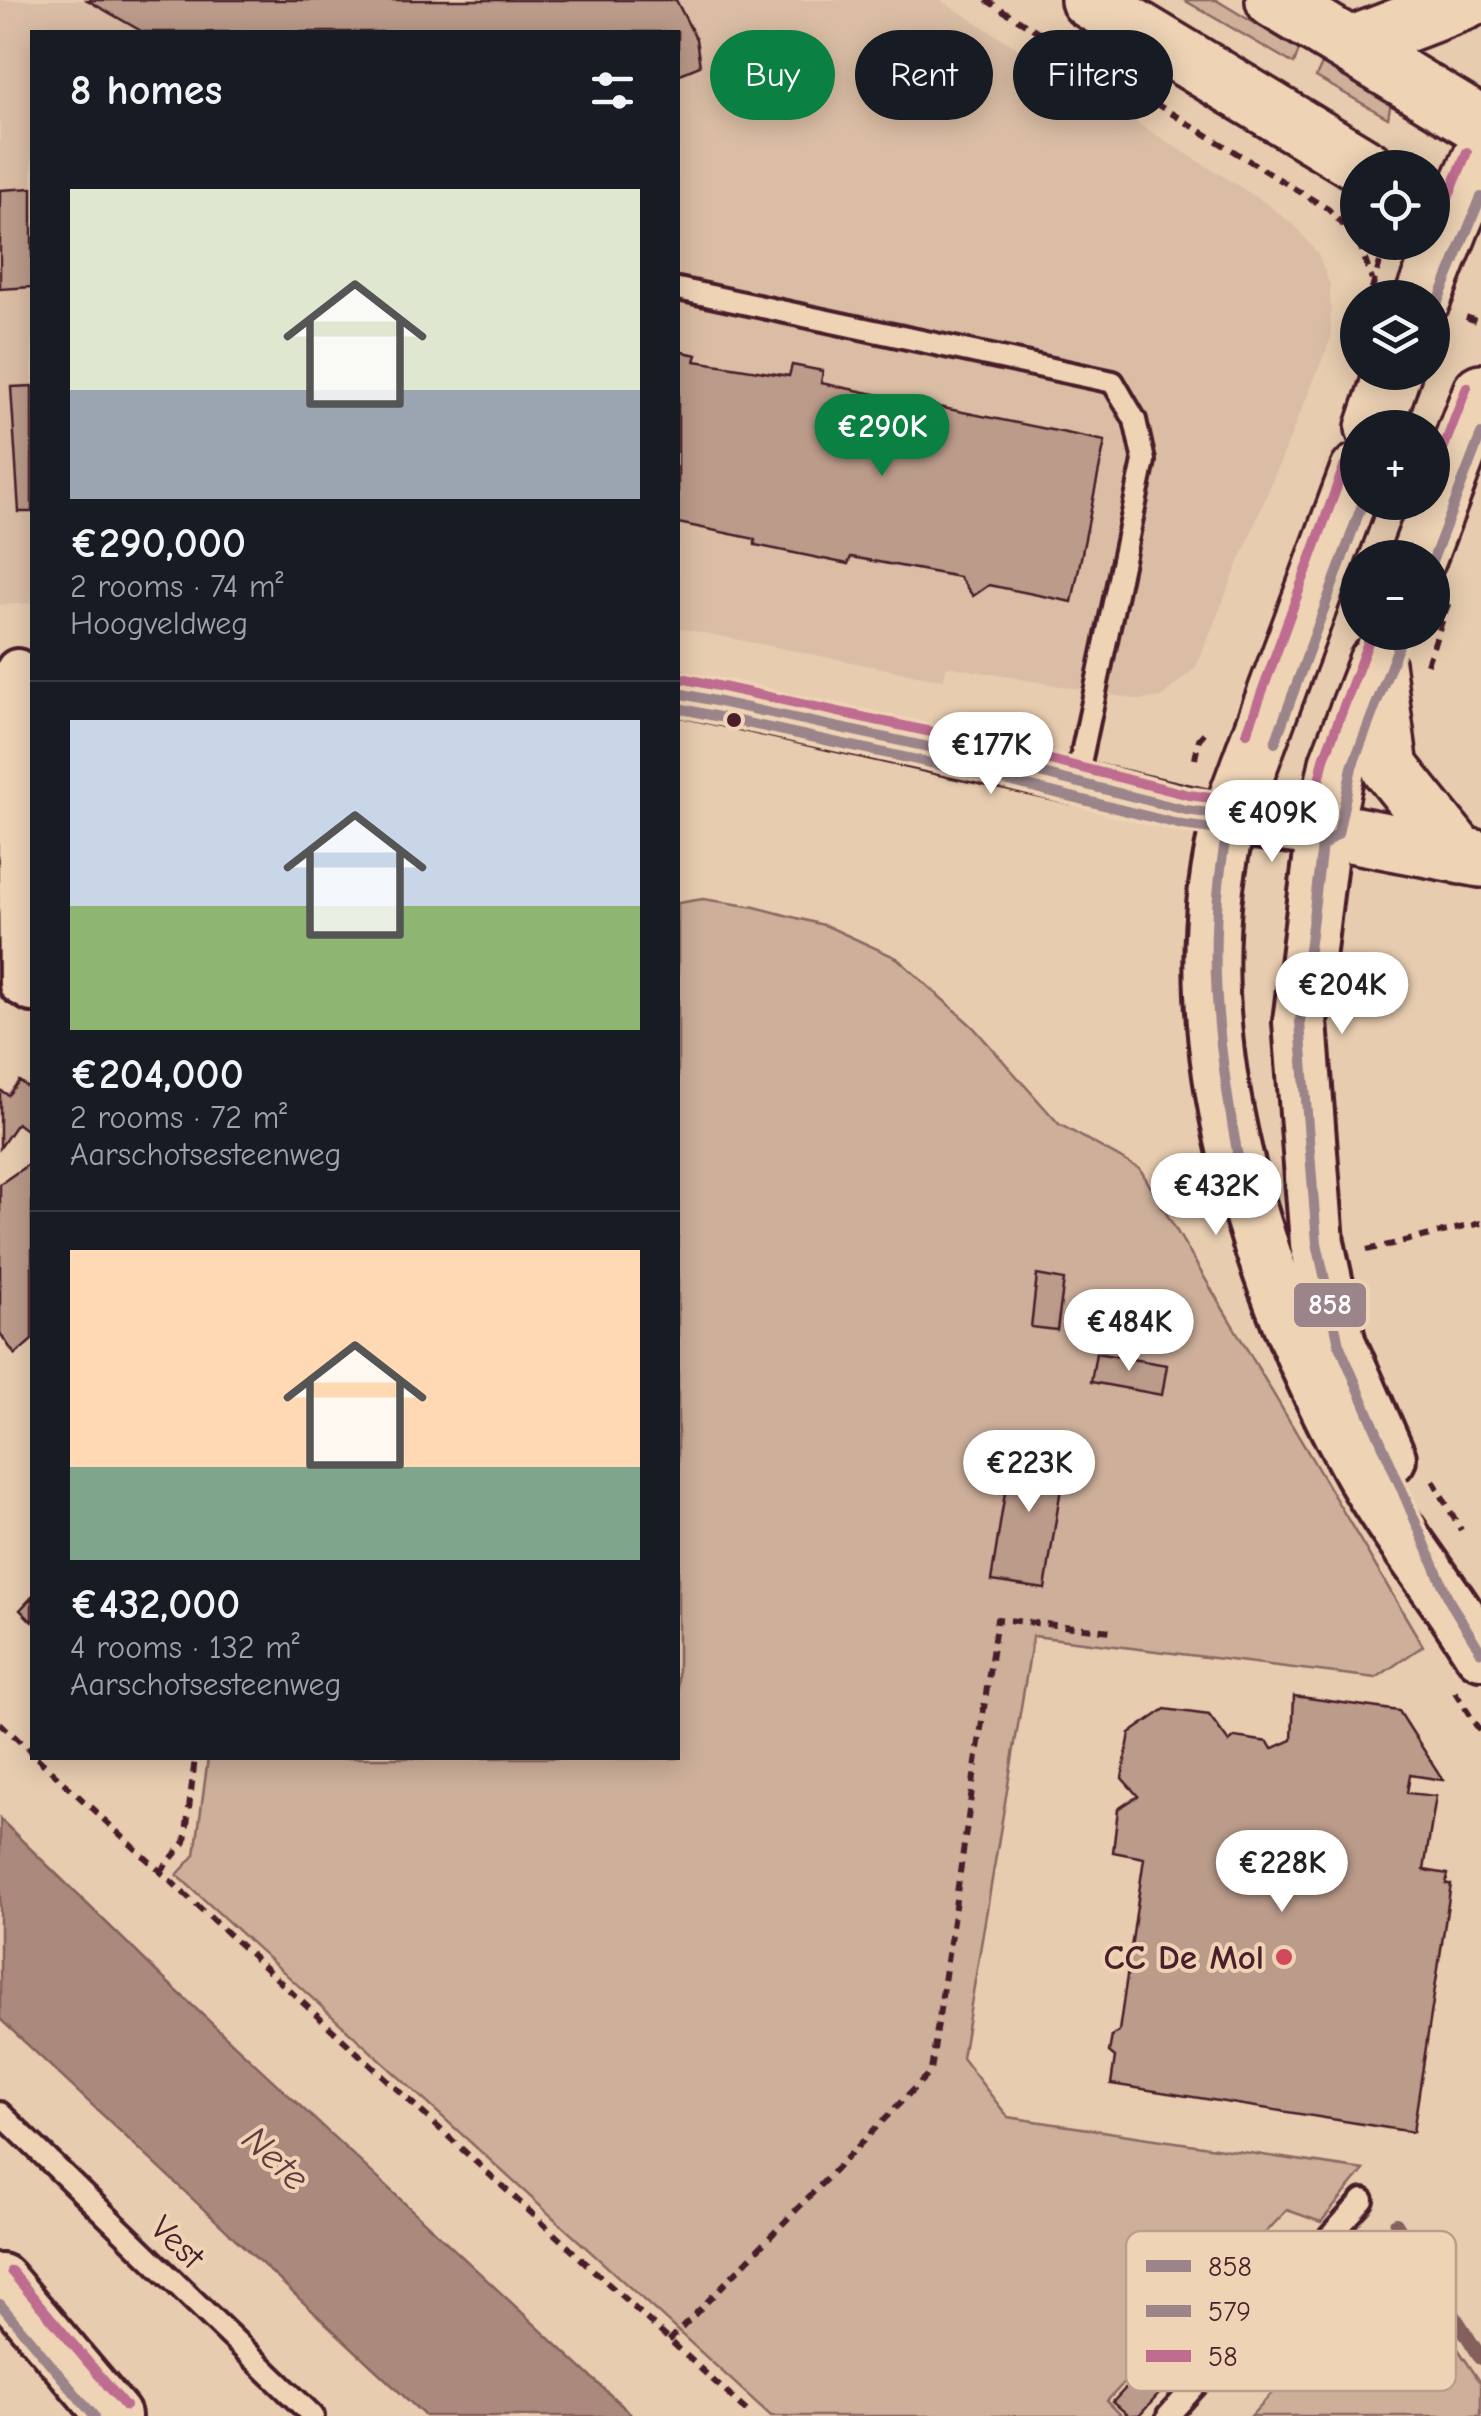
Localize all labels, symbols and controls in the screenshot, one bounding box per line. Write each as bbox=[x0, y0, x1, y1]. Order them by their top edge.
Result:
chip: Buy bbox=[710, 30, 835, 120]
chip: Rent bbox=[855, 30, 993, 120]
chip: Filters bbox=[1013, 30, 1173, 120]
icon: filters bbox=[585, 63, 640, 118]
text: 8 homes bbox=[70, 66, 222, 115]
map controls bbox=[1340, 150, 1450, 650]
button: locate bbox=[1340, 150, 1450, 260]
icon: home bbox=[265, 254, 445, 434]
button: layers bbox=[1340, 280, 1450, 390]
pin: €290K bbox=[812, 394, 952, 479]
text: €290K bbox=[836, 408, 928, 445]
button: + bbox=[1340, 410, 1450, 520]
text: €290,000 bbox=[70, 519, 246, 568]
button: − bbox=[1340, 540, 1450, 650]
text: 2 rooms · 74 m² bbox=[70, 568, 283, 605]
text: Hoogveldweg bbox=[70, 605, 248, 642]
unlabelled marker bbox=[724, 710, 744, 730]
pin: €177K bbox=[921, 712, 1061, 797]
text: €177K bbox=[950, 726, 1032, 763]
pin: €409K bbox=[1202, 780, 1342, 865]
icon: home bbox=[265, 785, 445, 965]
text: €409K bbox=[1227, 794, 1317, 831]
pin: €204K bbox=[1272, 952, 1412, 1037]
text: €204K bbox=[1297, 966, 1387, 1003]
text: €204,000 bbox=[70, 1050, 244, 1099]
text: 2 rooms · 72 m² bbox=[70, 1099, 287, 1136]
text: Aarschotsesteenweg bbox=[70, 1136, 342, 1173]
pin: €432K bbox=[1146, 1153, 1286, 1238]
text: €432K bbox=[1173, 1167, 1259, 1204]
line badge: 858 bbox=[1292, 1281, 1368, 1329]
pin: €484K bbox=[1059, 1289, 1199, 1374]
text: 858 bbox=[1308, 1289, 1352, 1321]
text: €484K bbox=[1086, 1303, 1172, 1340]
icon: home bbox=[265, 1315, 445, 1495]
pin: €223K bbox=[959, 1430, 1099, 1515]
text: €223K bbox=[985, 1444, 1073, 1481]
text: €432,000 bbox=[70, 1580, 240, 1629]
text: 4 rooms · 132 m² bbox=[70, 1629, 300, 1666]
text: Aarschotsesteenweg bbox=[70, 1666, 342, 1703]
pin: €228K bbox=[1212, 1830, 1352, 1915]
text: €228K bbox=[1238, 1844, 1326, 1881]
place label: CC De Mol bbox=[1103, 1937, 1264, 1978]
marker: CC De Mol bbox=[1273, 1946, 1295, 1968]
water label: Nete bbox=[233, 2117, 318, 2200]
street label: Vest bbox=[142, 2207, 214, 2278]
legend bbox=[1126, 2231, 1456, 2391]
text: 858 bbox=[1208, 2251, 1252, 2283]
text: 579 bbox=[1208, 2296, 1251, 2328]
text: 58 bbox=[1208, 2341, 1238, 2373]

